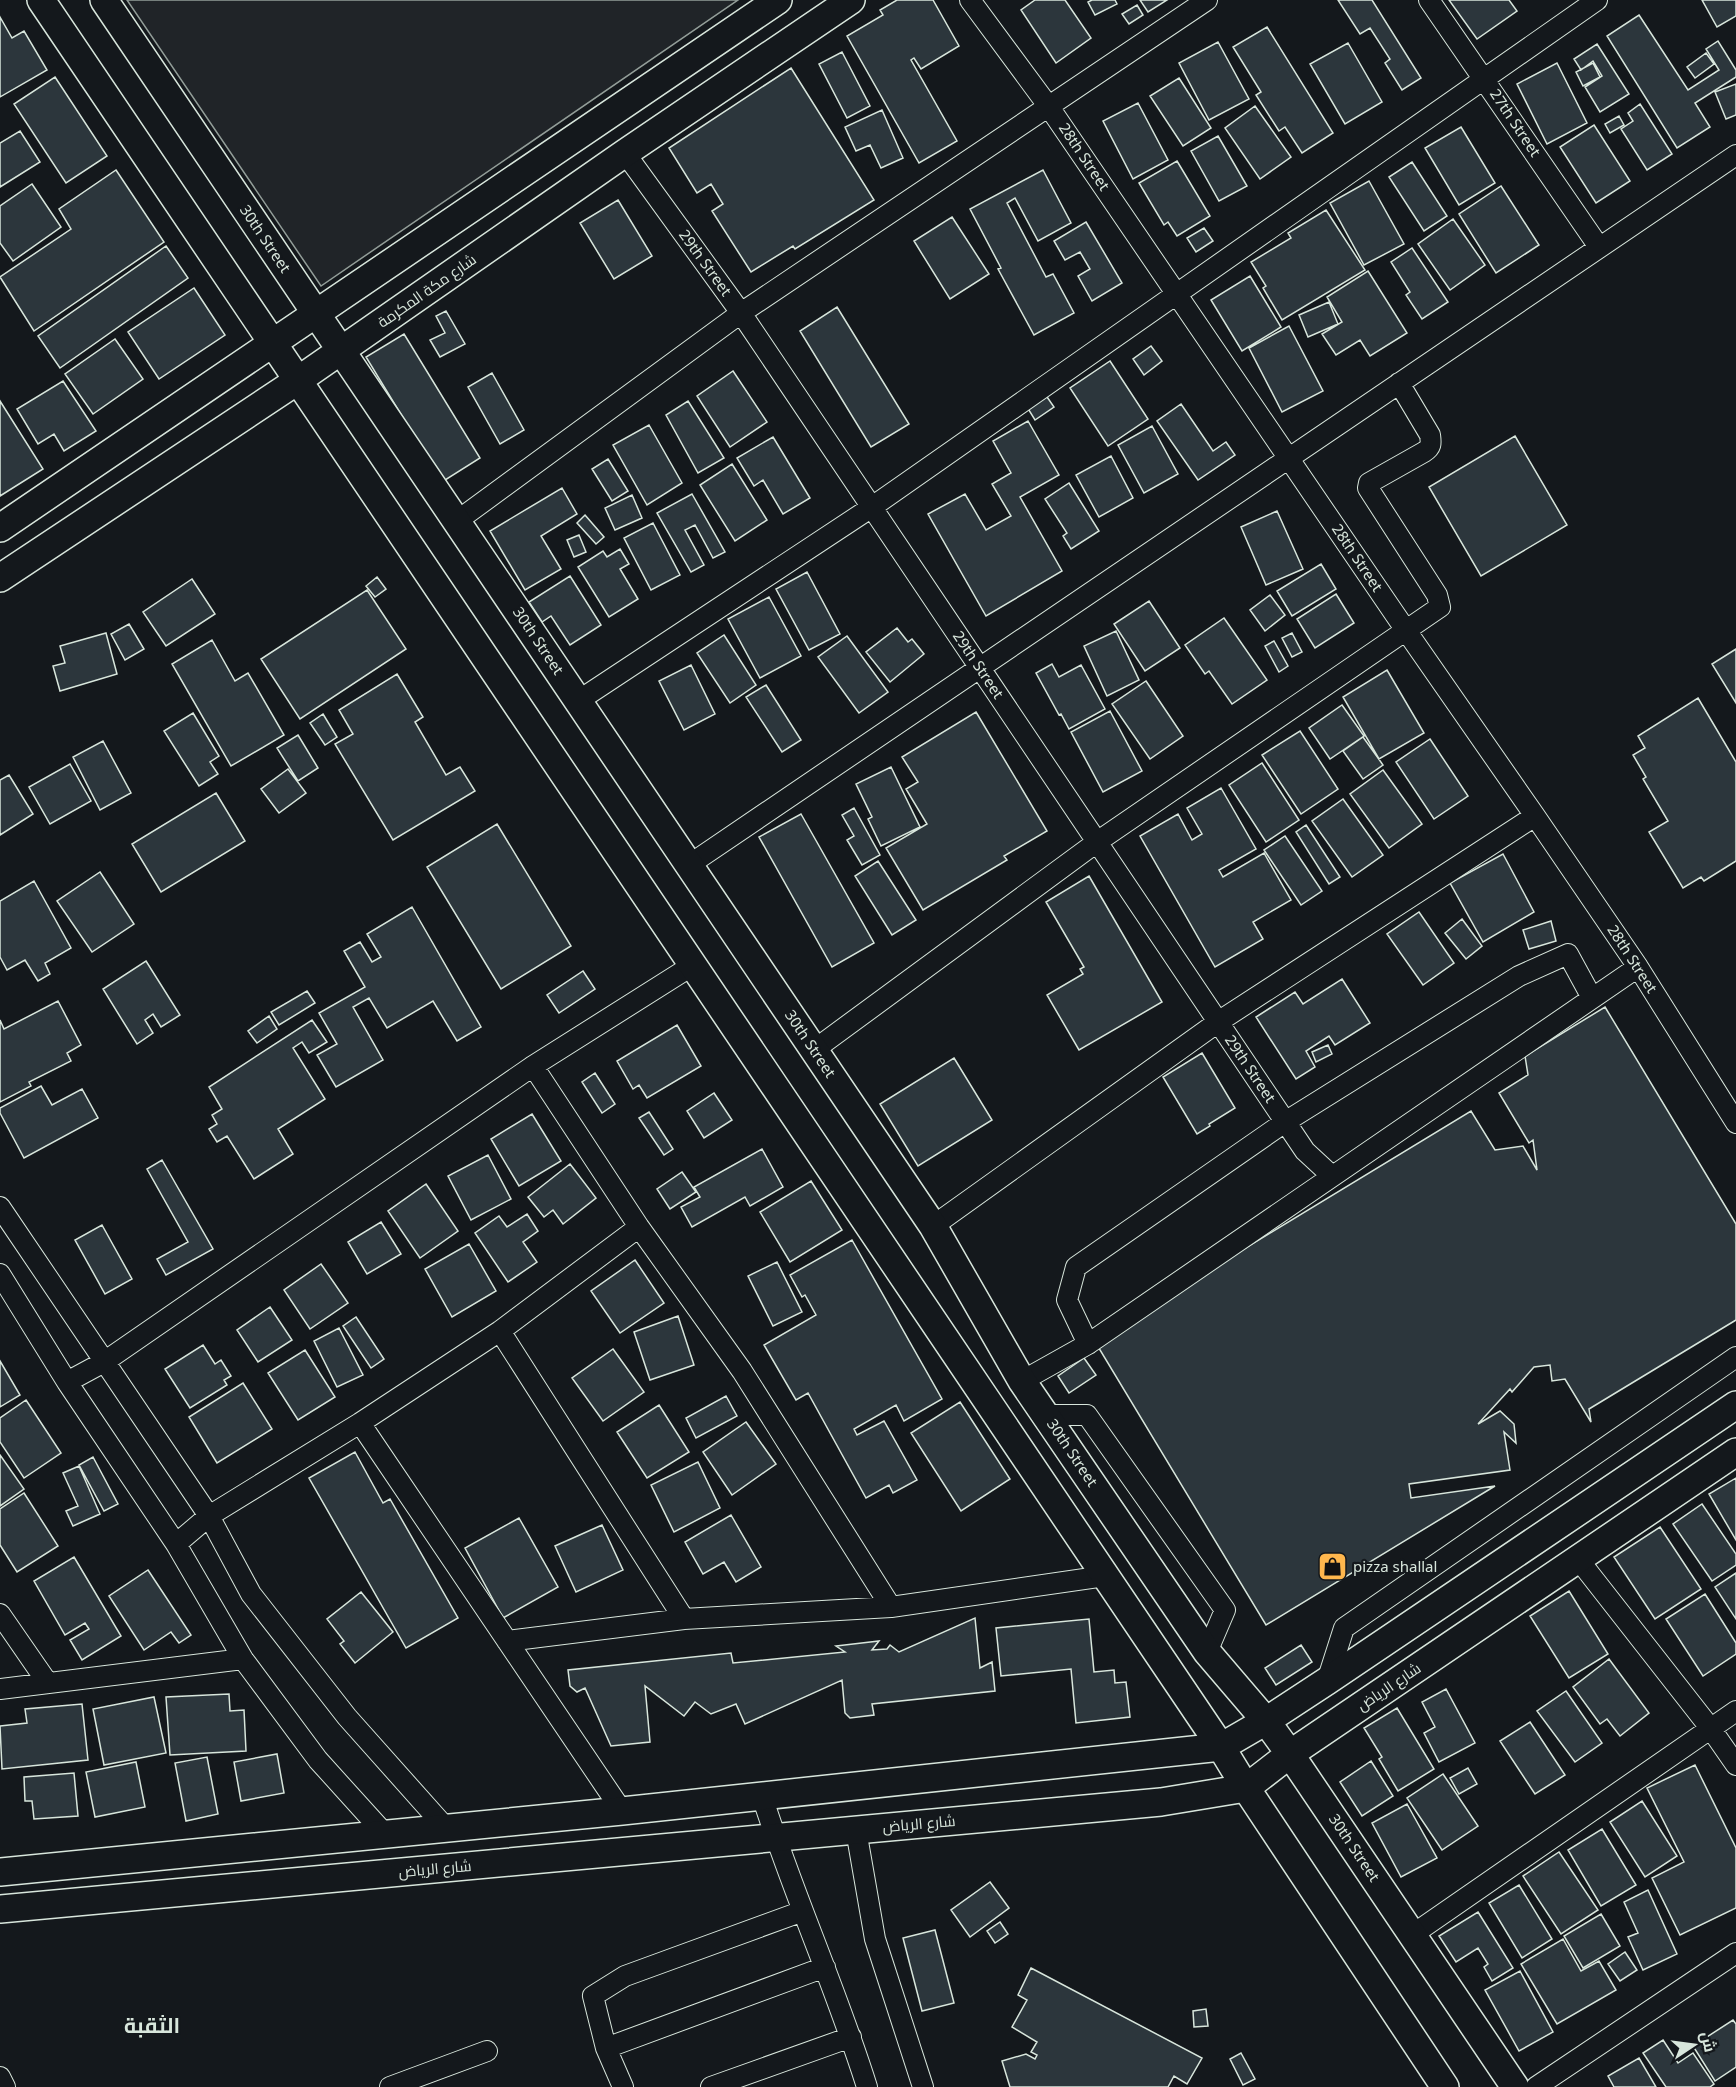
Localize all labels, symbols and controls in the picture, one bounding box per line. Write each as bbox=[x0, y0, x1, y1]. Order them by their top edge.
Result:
street label: 27th Street bbox=[1486, 85, 1546, 161]
street label: 28th Street bbox=[1055, 119, 1115, 195]
street label: 30th Street bbox=[236, 201, 296, 277]
street label: 29th Street bbox=[675, 225, 737, 300]
street label: شارع مكة المكرمة bbox=[373, 249, 481, 333]
street label: 28th Street bbox=[1328, 520, 1388, 596]
street label: 30th Street bbox=[509, 603, 569, 679]
street label: 29th Street bbox=[949, 627, 1009, 703]
street label: 28th Street bbox=[1603, 920, 1663, 997]
street label: 30th Street bbox=[781, 1006, 841, 1082]
street label: 29th Street bbox=[1221, 1031, 1281, 1107]
street label: 30th Street bbox=[1043, 1415, 1103, 1491]
shop icon: pizza shallal bbox=[1316, 1551, 1348, 1583]
place label: pizza shallal bbox=[1353, 1556, 1437, 1576]
street label: شارع الرياض bbox=[1353, 1657, 1425, 1717]
street label: شارع الرياض bbox=[882, 1810, 956, 1838]
street label: 30th Street bbox=[1325, 1810, 1385, 1886]
street label: شارع الرياض bbox=[398, 1855, 472, 1883]
district label: الثقبة bbox=[124, 2011, 180, 2039]
north arrow bbox=[1664, 2015, 1724, 2075]
text: ش bbox=[1696, 2029, 1722, 2054]

